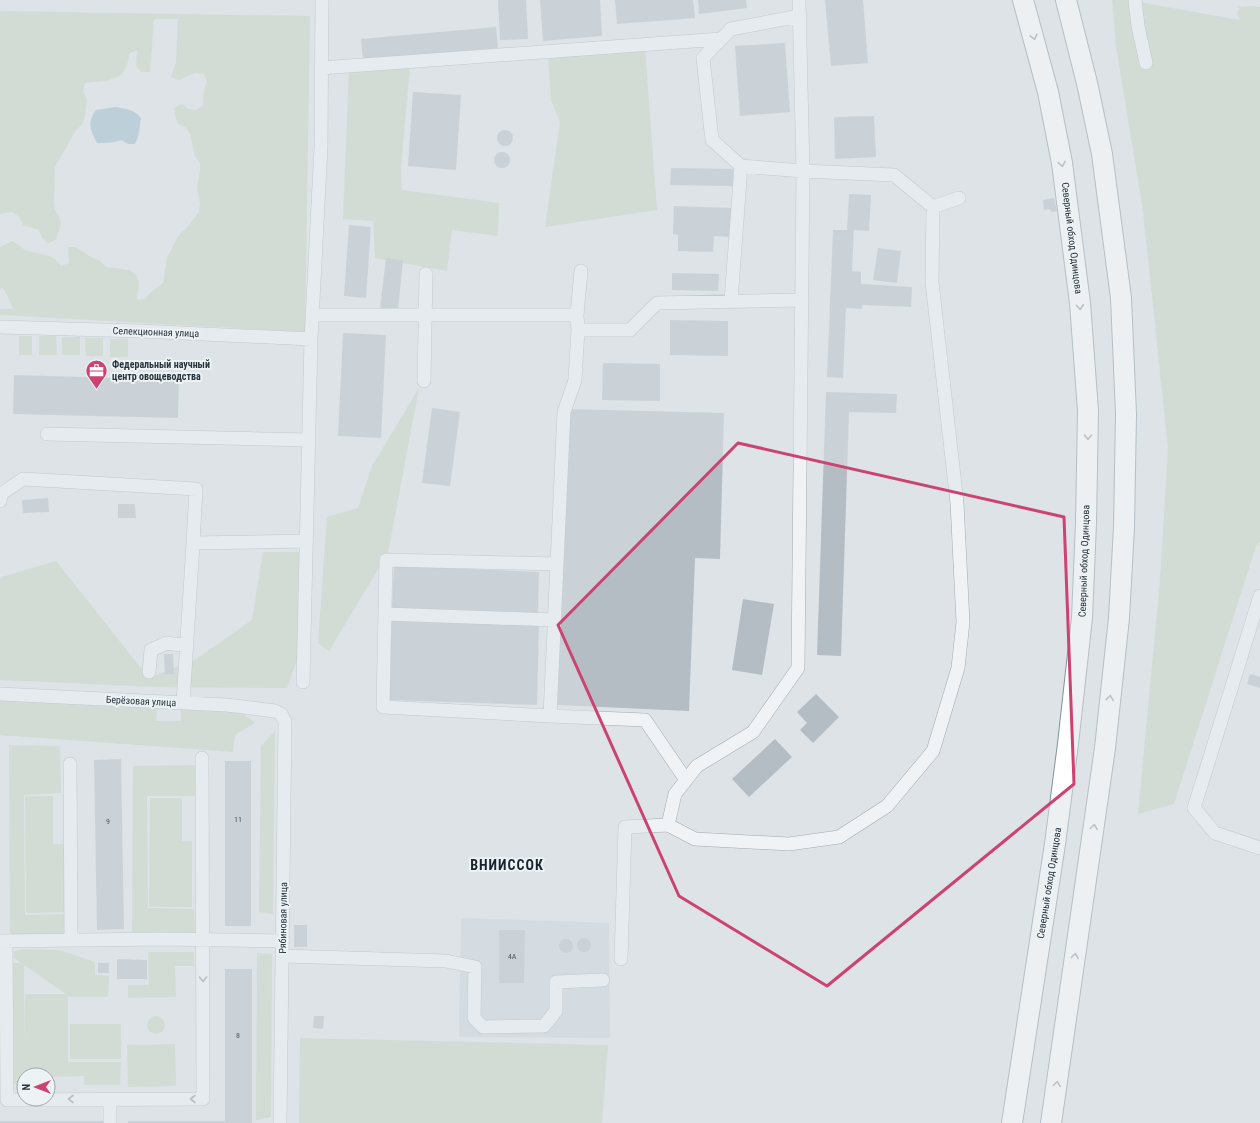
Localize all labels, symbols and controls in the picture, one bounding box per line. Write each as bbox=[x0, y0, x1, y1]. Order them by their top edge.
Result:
one-way arrow bbox=[1029, 34, 1038, 41]
one-way arrow bbox=[1057, 161, 1066, 167]
street label: Северный обход Одинцова bbox=[1060, 182, 1084, 295]
one-way arrow bbox=[1076, 304, 1085, 310]
street label: Селекционная улица bbox=[113, 325, 200, 339]
office icon: Федеральный научный центр овощеводства bbox=[83, 357, 109, 390]
place label: Федеральный научный центр овощеводства bbox=[112, 359, 210, 382]
one-way arrow bbox=[1084, 434, 1092, 440]
street label: Северный обход Одинцова bbox=[1077, 504, 1091, 617]
street label: Берёзовая улица bbox=[106, 694, 177, 708]
one-way arrow bbox=[1105, 695, 1114, 701]
house number: 11 bbox=[234, 815, 242, 824]
house number: 9 bbox=[106, 817, 110, 826]
one-way arrow bbox=[1089, 824, 1098, 830]
street label: Северный обход Одинцова bbox=[1035, 826, 1063, 939]
district label: ВНИИССОК bbox=[470, 857, 544, 873]
street label: Рябиновая улица bbox=[277, 882, 289, 954]
house number: 4А bbox=[508, 952, 517, 961]
one-way arrow bbox=[1070, 953, 1079, 959]
one-way arrow bbox=[199, 976, 207, 982]
house number: 8 bbox=[236, 1031, 240, 1040]
north arrow bbox=[16, 1067, 56, 1107]
one-way arrow bbox=[1052, 1081, 1061, 1087]
text: N bbox=[20, 1083, 33, 1090]
one-way arrow bbox=[68, 1095, 74, 1104]
one-way arrow bbox=[190, 1095, 196, 1103]

